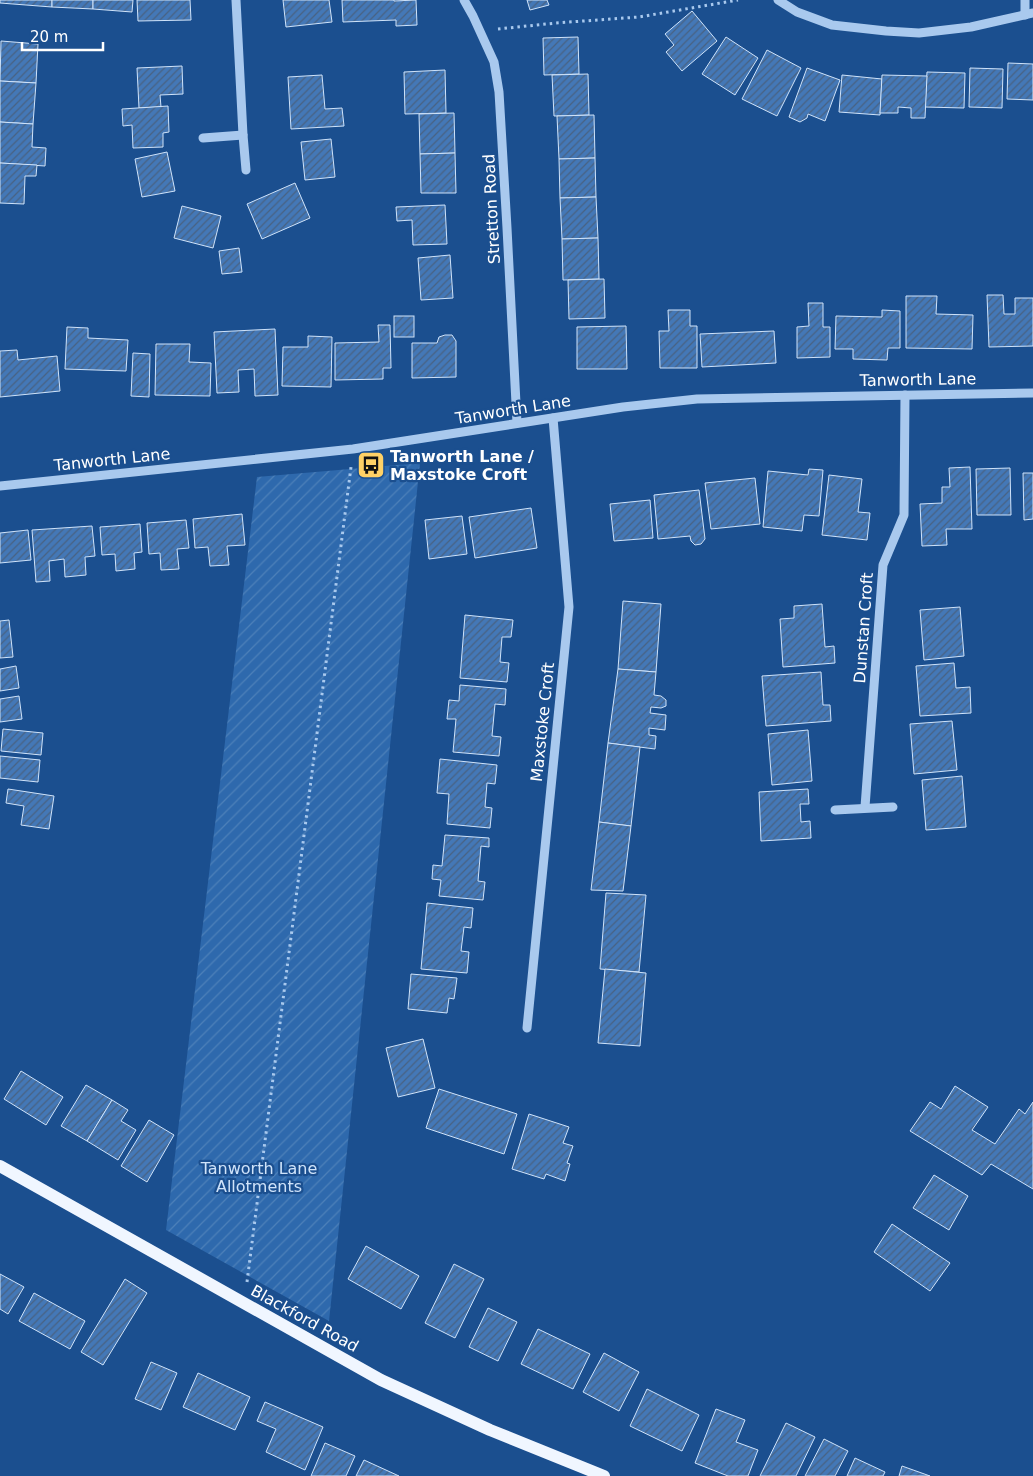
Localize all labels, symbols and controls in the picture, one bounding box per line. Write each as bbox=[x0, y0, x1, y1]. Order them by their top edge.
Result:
scale bar bbox=[22, 20, 104, 52]
text: 20 m bbox=[30, 28, 68, 46]
street label: Stretton Road bbox=[479, 153, 504, 265]
street label: Tanworth Lane bbox=[858, 369, 977, 390]
street label: Tanworth Lane bbox=[453, 391, 572, 428]
street label: Tanworth Lane bbox=[52, 444, 171, 475]
place label: Tanworth Lane / Maxstoke Croft bbox=[390, 447, 534, 484]
bus stop icon: Tanworth Lane / Maxstoke Croft bbox=[356, 450, 386, 480]
street label: Dunstan Croft bbox=[850, 572, 877, 684]
street label: Maxstoke Croft bbox=[527, 661, 558, 783]
park label: Tanworth Lane Allotments bbox=[200, 1159, 317, 1196]
street label: Blackford Road bbox=[247, 1281, 362, 1356]

